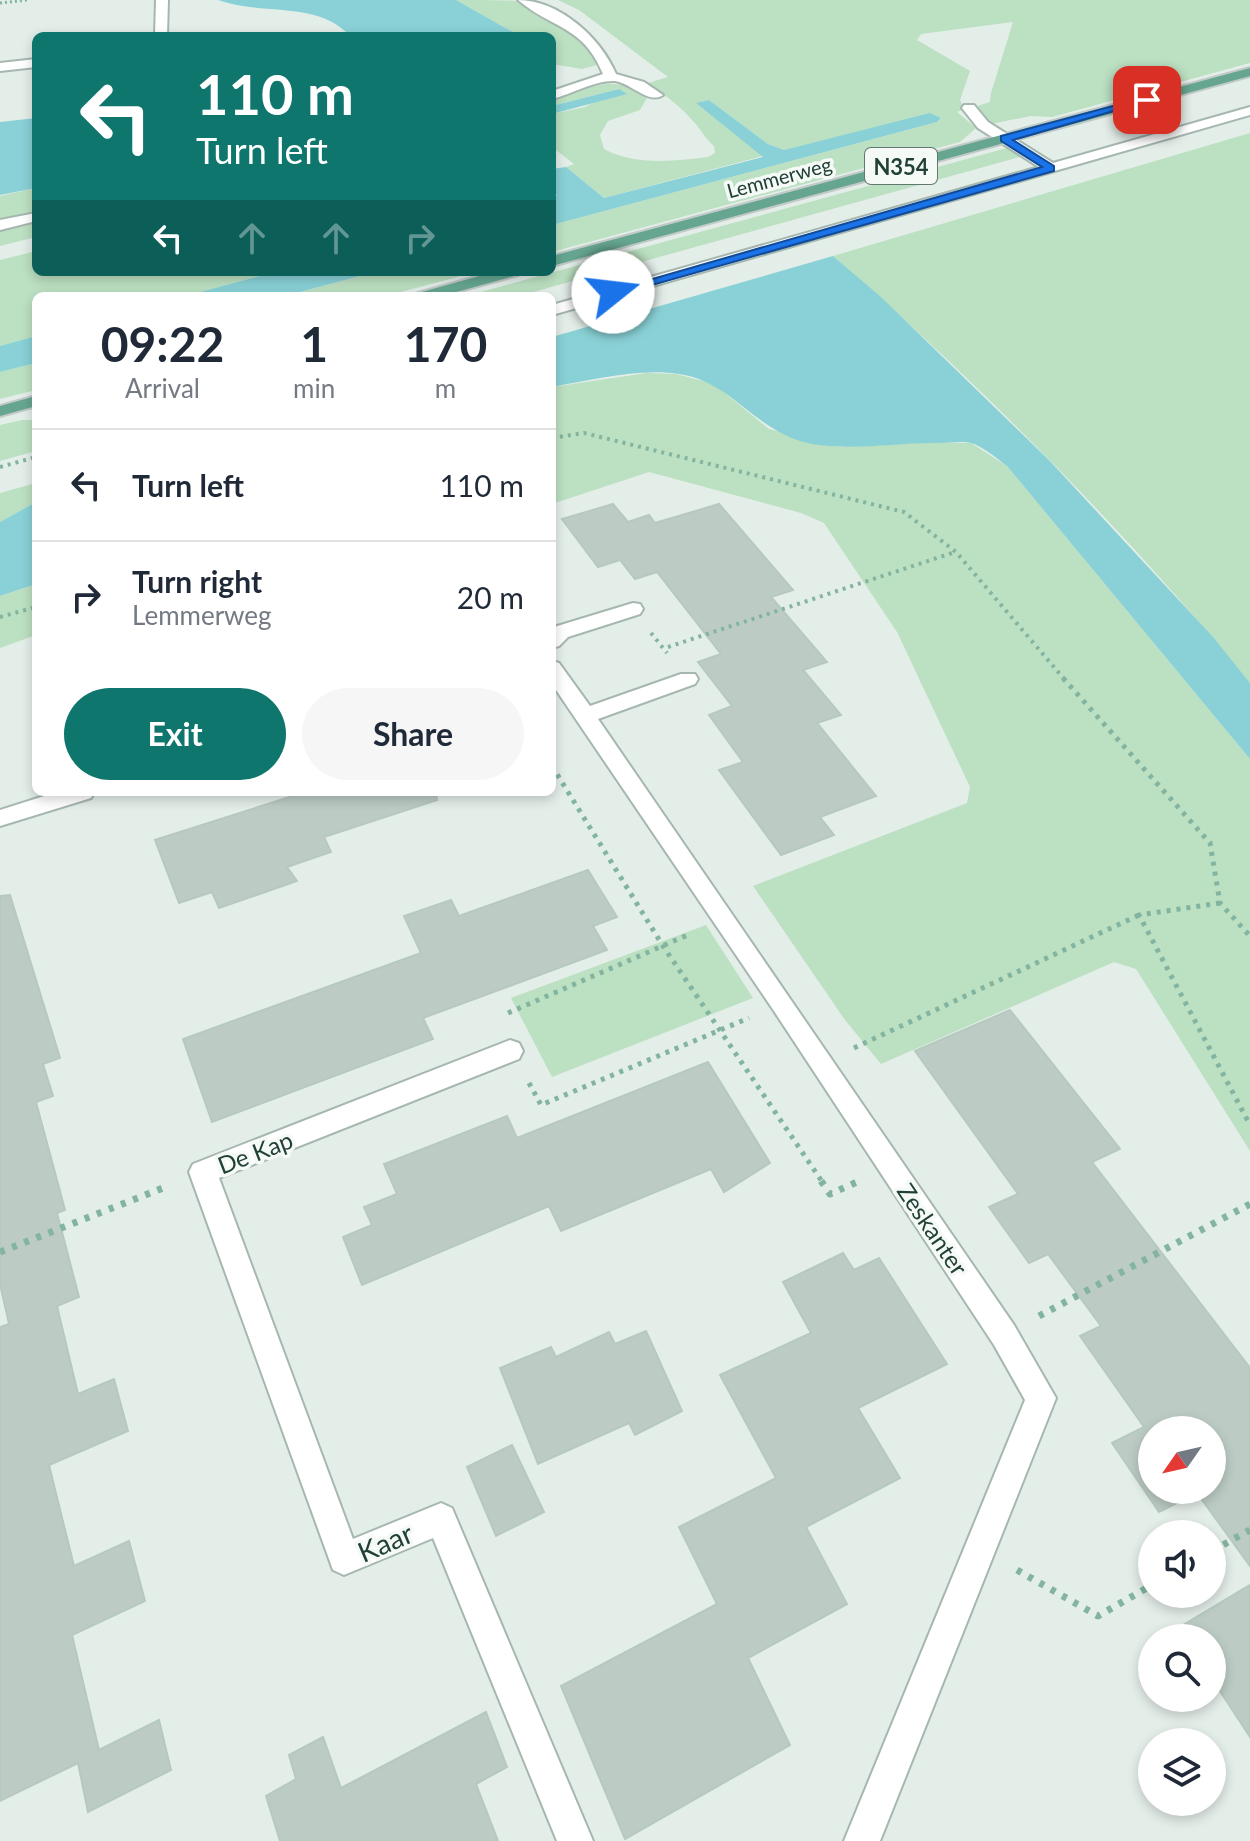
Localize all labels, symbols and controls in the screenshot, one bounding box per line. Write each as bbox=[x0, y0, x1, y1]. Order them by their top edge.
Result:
text: 110 m bbox=[196, 60, 354, 127]
icon: left bbox=[64, 64, 168, 168]
pin bbox=[1113, 66, 1181, 134]
icon: arrive bbox=[1125, 78, 1169, 122]
text: Turn left bbox=[196, 128, 328, 172]
road number: N354 bbox=[865, 148, 937, 184]
street label: Lemmerweg bbox=[724, 152, 834, 202]
icon: left bbox=[146, 216, 190, 260]
icon: ahead bbox=[230, 216, 274, 260]
icon: ahead bbox=[314, 216, 358, 260]
icon: right bbox=[398, 216, 442, 260]
position arrow bbox=[571, 250, 655, 334]
text: 09:22 bbox=[101, 315, 224, 372]
text: 1 bbox=[300, 315, 328, 372]
text: 170 bbox=[404, 315, 487, 372]
text: Arrival bbox=[125, 372, 200, 404]
text: min bbox=[293, 372, 335, 404]
text: m bbox=[435, 372, 456, 404]
icon: left bbox=[64, 463, 108, 507]
text: Turn left bbox=[132, 467, 244, 503]
text: 110 m bbox=[439, 467, 524, 503]
text: Turn right bbox=[132, 563, 262, 599]
icon: right bbox=[64, 575, 108, 619]
text: 20 m bbox=[457, 579, 524, 615]
text: Lemmerweg bbox=[132, 599, 272, 631]
button: Exit bbox=[64, 688, 286, 780]
button: Share bbox=[302, 688, 524, 780]
street label: De Kap bbox=[213, 1124, 297, 1180]
street label: Zeskanter bbox=[892, 1178, 974, 1281]
north arrow bbox=[1138, 1416, 1226, 1504]
map controls bbox=[1138, 1416, 1226, 1816]
street label: Kaar bbox=[352, 1515, 418, 1569]
button: sound bbox=[1138, 1520, 1226, 1608]
button: search bbox=[1138, 1624, 1226, 1712]
button: layers bbox=[1138, 1728, 1226, 1816]

